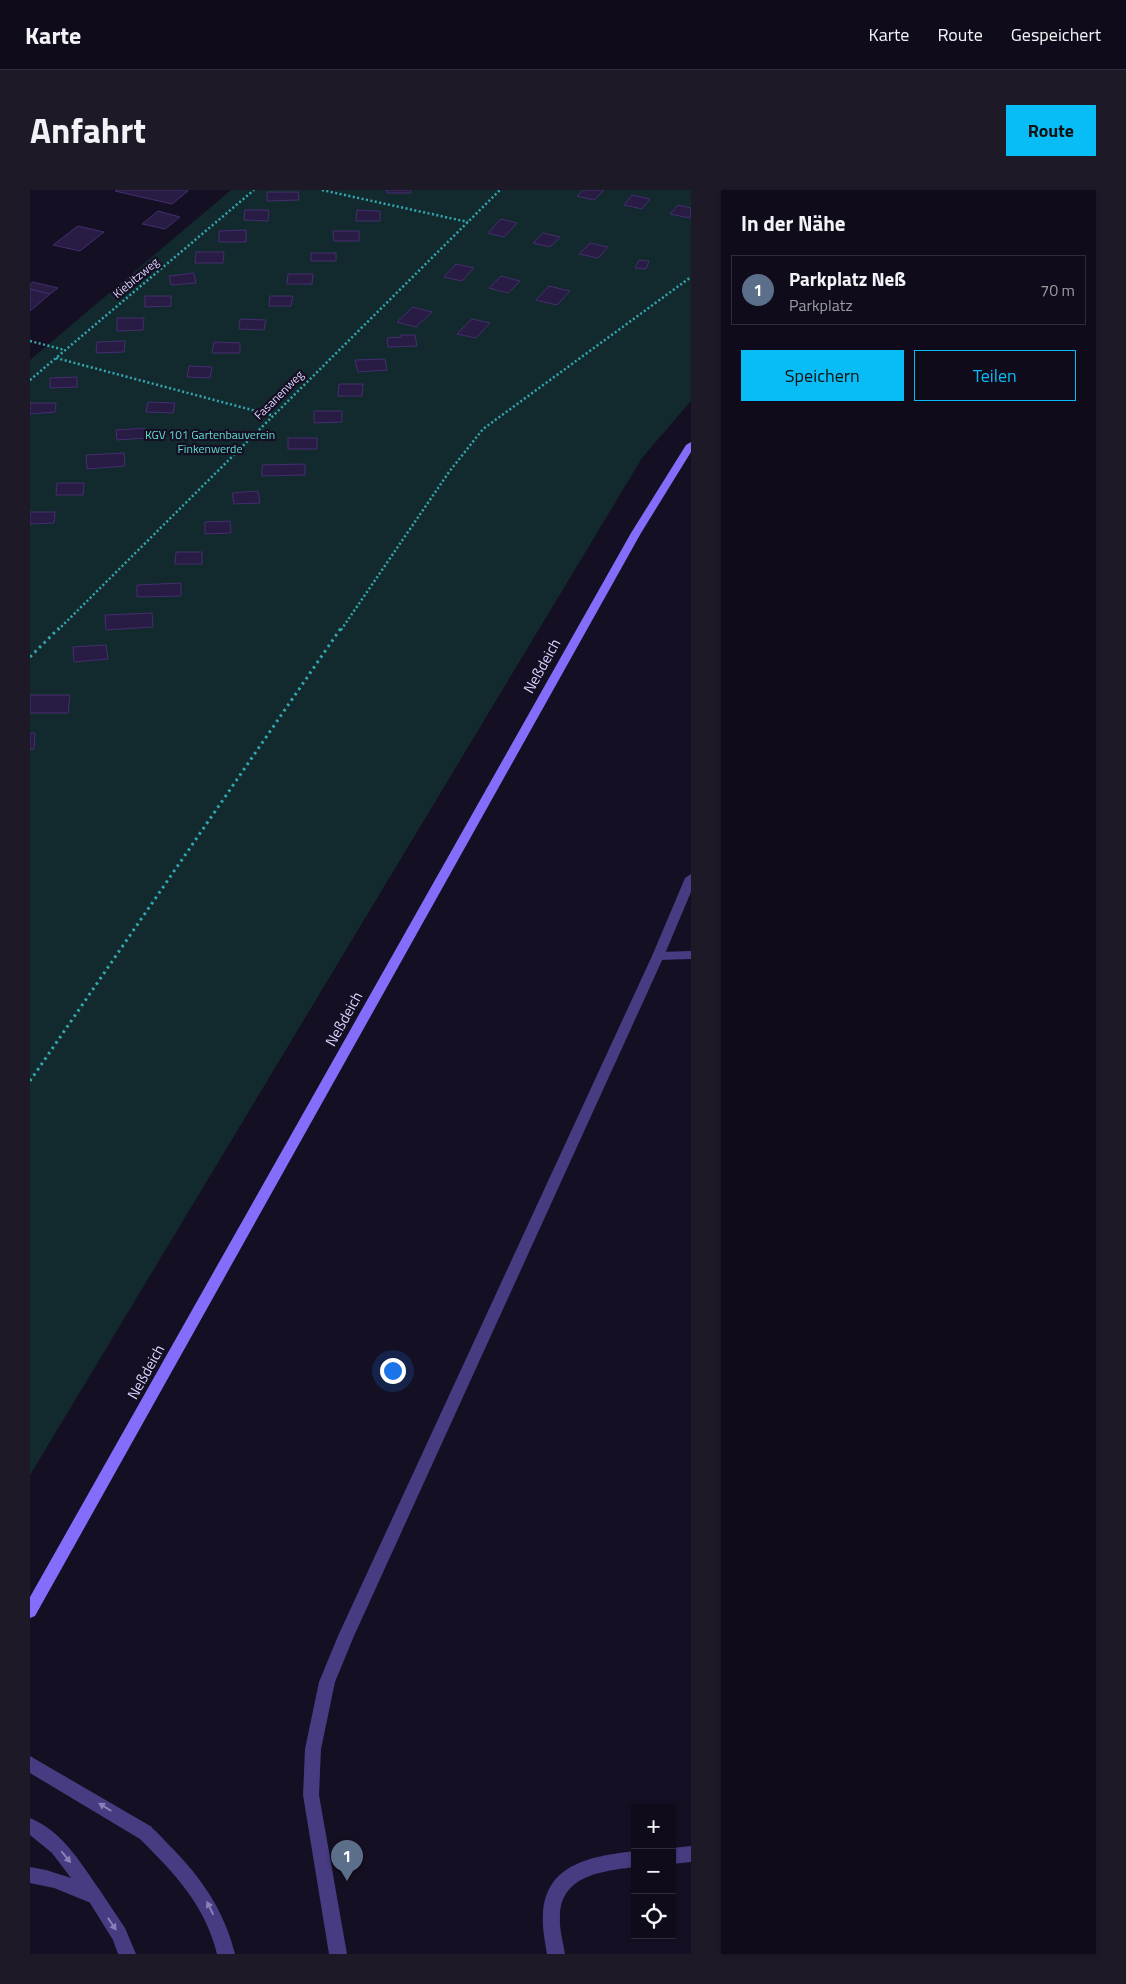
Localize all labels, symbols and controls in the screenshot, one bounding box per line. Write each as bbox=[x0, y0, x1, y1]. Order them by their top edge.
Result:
text: Karte bbox=[25, 17, 81, 53]
text: Karte bbox=[868, 21, 909, 48]
text: Route bbox=[937, 21, 983, 48]
text: Gespeichert bbox=[1011, 21, 1101, 48]
text: Anfahrt bbox=[30, 103, 146, 157]
button: Route bbox=[1006, 105, 1096, 156]
text: In der Nähe bbox=[741, 207, 846, 239]
street label: Kiebitzweg bbox=[108, 253, 163, 303]
text: Parkplatz Neß bbox=[789, 264, 906, 293]
text: 1 bbox=[754, 278, 762, 302]
text: 70 m bbox=[1040, 278, 1075, 302]
text: Parkplatz bbox=[789, 293, 853, 317]
button: Speichern bbox=[741, 350, 904, 401]
button: Teilen bbox=[914, 350, 1076, 401]
street label: Fasanenweg bbox=[249, 365, 308, 424]
park label: KGV 101 Gartenbauverein Finkenwerde bbox=[145, 425, 275, 458]
street label: Neßdeich bbox=[517, 634, 566, 697]
street label: Neßdeich bbox=[319, 987, 368, 1050]
street label: Neßdeich bbox=[121, 1340, 170, 1403]
your location bbox=[380, 1358, 406, 1384]
one-way arrow bbox=[98, 1803, 112, 1812]
map controls bbox=[631, 1804, 676, 1939]
button: + bbox=[631, 1804, 676, 1849]
pin: 1 bbox=[331, 1840, 363, 1881]
button: − bbox=[631, 1849, 676, 1894]
one-way arrow bbox=[60, 1850, 71, 1863]
button: locate bbox=[631, 1894, 676, 1939]
one-way arrow bbox=[206, 1901, 214, 1915]
one-way arrow bbox=[107, 1917, 117, 1930]

